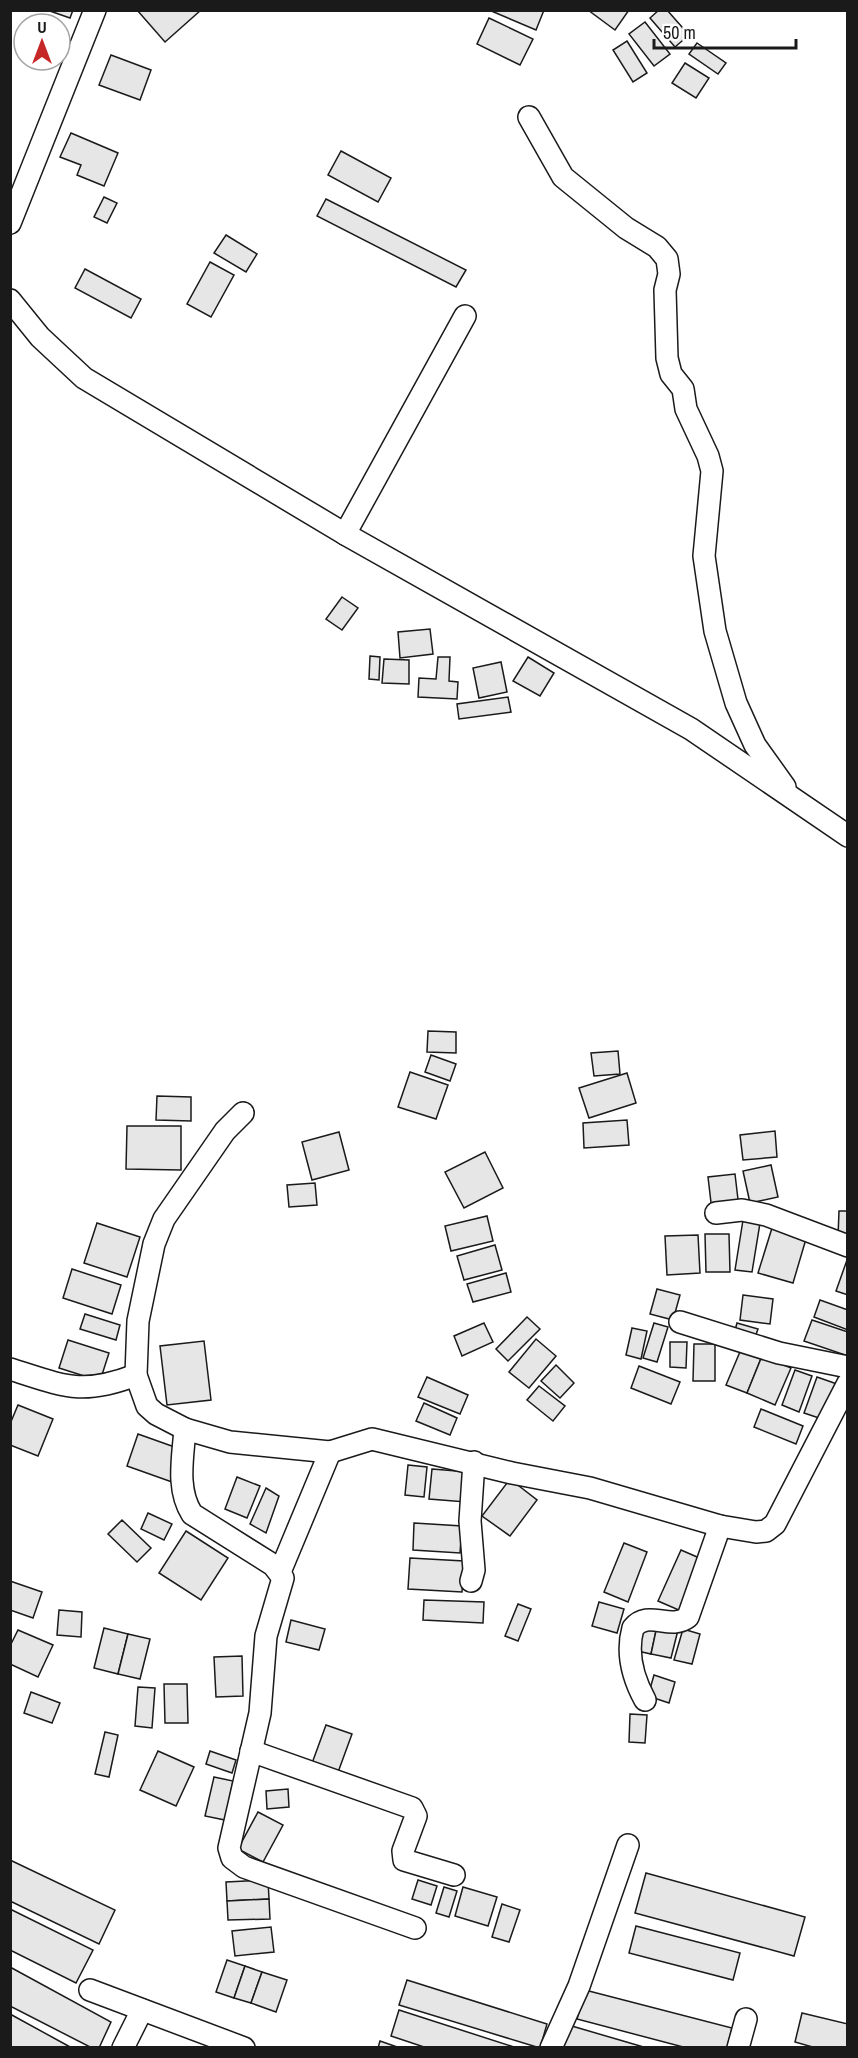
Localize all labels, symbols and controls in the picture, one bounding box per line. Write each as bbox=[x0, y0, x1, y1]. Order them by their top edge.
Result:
north arrow bbox=[12, 12, 72, 72]
scale bar bbox=[654, 12, 796, 50]
text: U bbox=[37, 16, 47, 38]
text: 50 m bbox=[663, 20, 696, 45]

